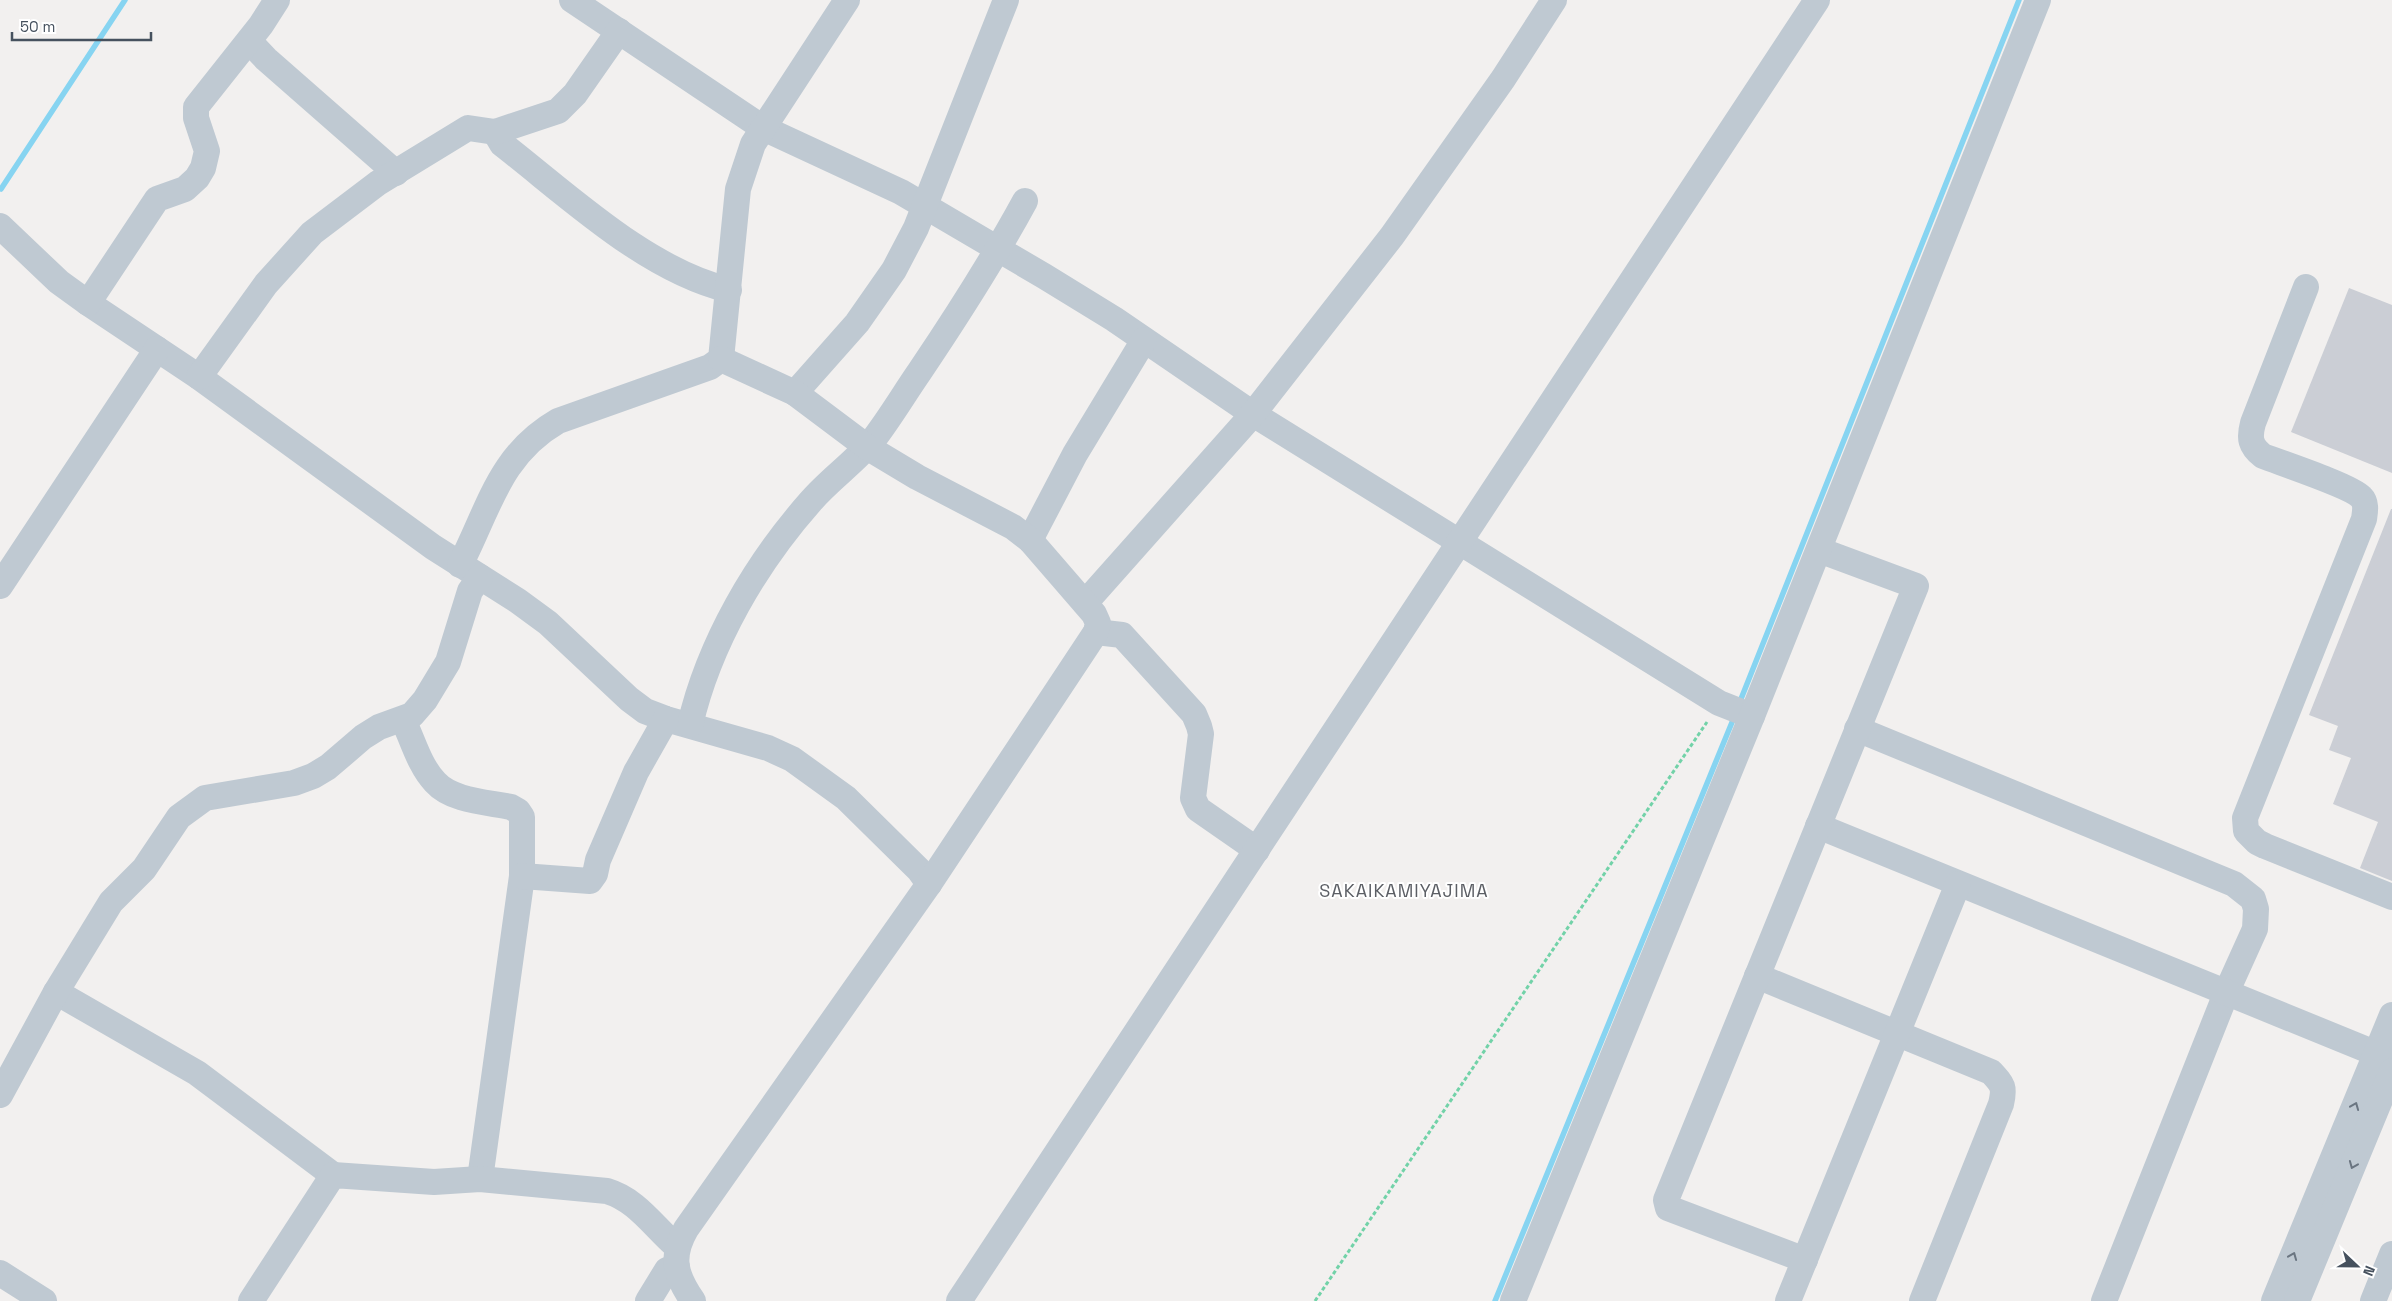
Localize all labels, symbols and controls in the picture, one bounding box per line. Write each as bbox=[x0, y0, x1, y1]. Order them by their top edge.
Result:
scale bar bbox=[12, 10, 151, 42]
text: 50 m bbox=[20, 17, 55, 36]
district label: SAKAIKAMIYAJIMA bbox=[1319, 879, 1489, 902]
one-way arrow bbox=[2348, 1102, 2359, 1111]
one-way arrow bbox=[2349, 1160, 2360, 1169]
north arrow bbox=[2332, 1241, 2382, 1291]
one-way arrow bbox=[2286, 1252, 2297, 1261]
text: N bbox=[2359, 1263, 2379, 1279]

